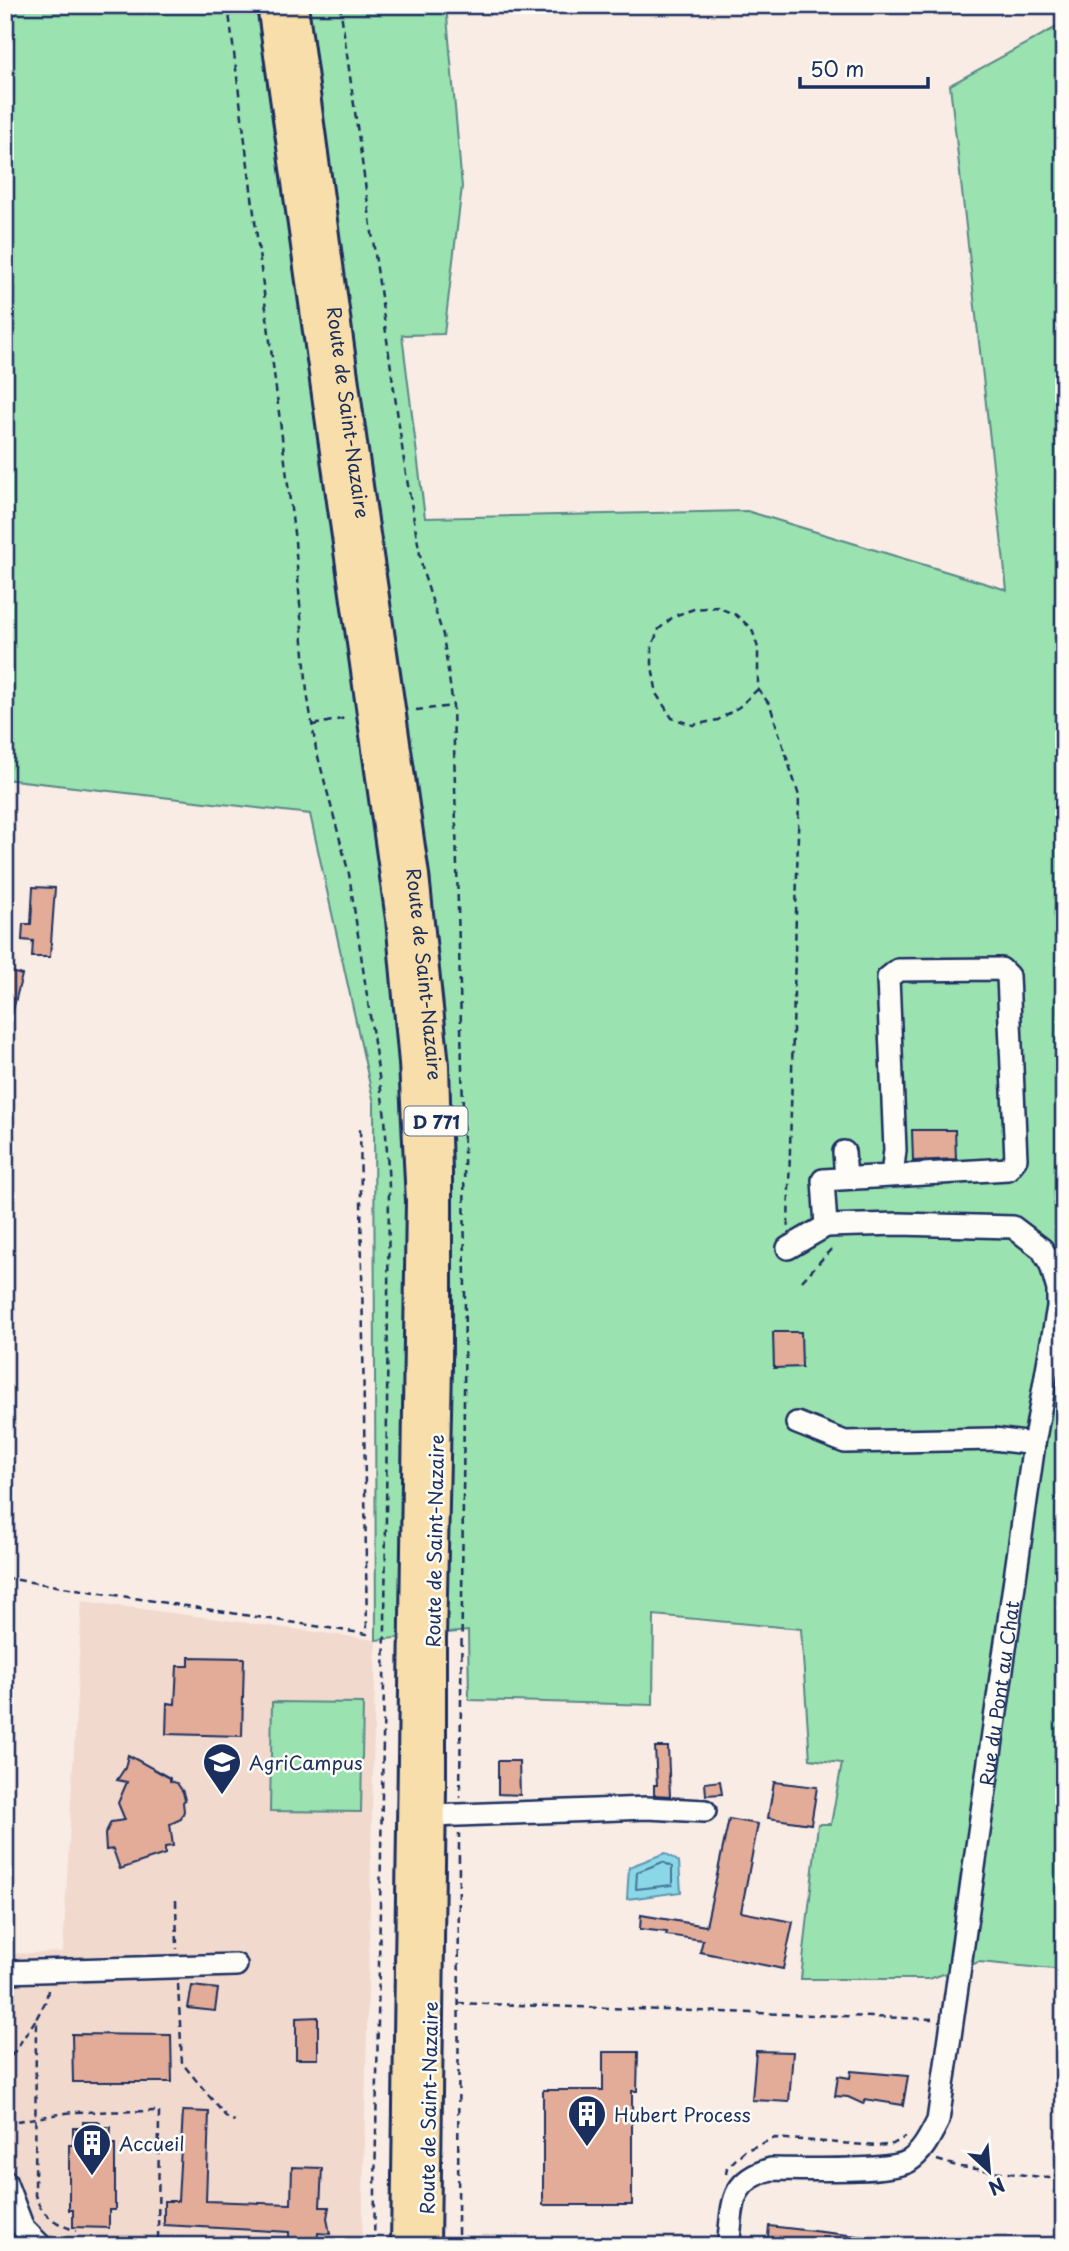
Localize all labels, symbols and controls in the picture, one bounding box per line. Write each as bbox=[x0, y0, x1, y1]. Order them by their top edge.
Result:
scale bar bbox=[800, 46, 927, 90]
text: 50 m bbox=[810, 52, 864, 84]
street label: Route de Saint-Nazaire bbox=[321, 305, 378, 520]
street label: Route de Saint-Nazaire bbox=[400, 866, 449, 1081]
road number: D 771 bbox=[404, 1106, 467, 1136]
street label: Route de Saint-Nazaire bbox=[418, 1434, 450, 1648]
street label: Rue du Pont au Chat bbox=[972, 1598, 1026, 1787]
school or university icon: AgriCampus bbox=[201, 1741, 243, 1796]
place label: AgriCampus bbox=[249, 1748, 363, 1776]
street label: Route de Saint-Nazaire bbox=[412, 2001, 444, 2215]
building icon: Hubert Process bbox=[566, 2093, 608, 2148]
place label: Hubert Process bbox=[614, 2100, 751, 2128]
building icon: Accueil bbox=[71, 2122, 113, 2177]
place label: Accueil bbox=[119, 2129, 185, 2157]
north arrow bbox=[954, 2136, 1024, 2206]
text: N bbox=[984, 2171, 1010, 2203]

